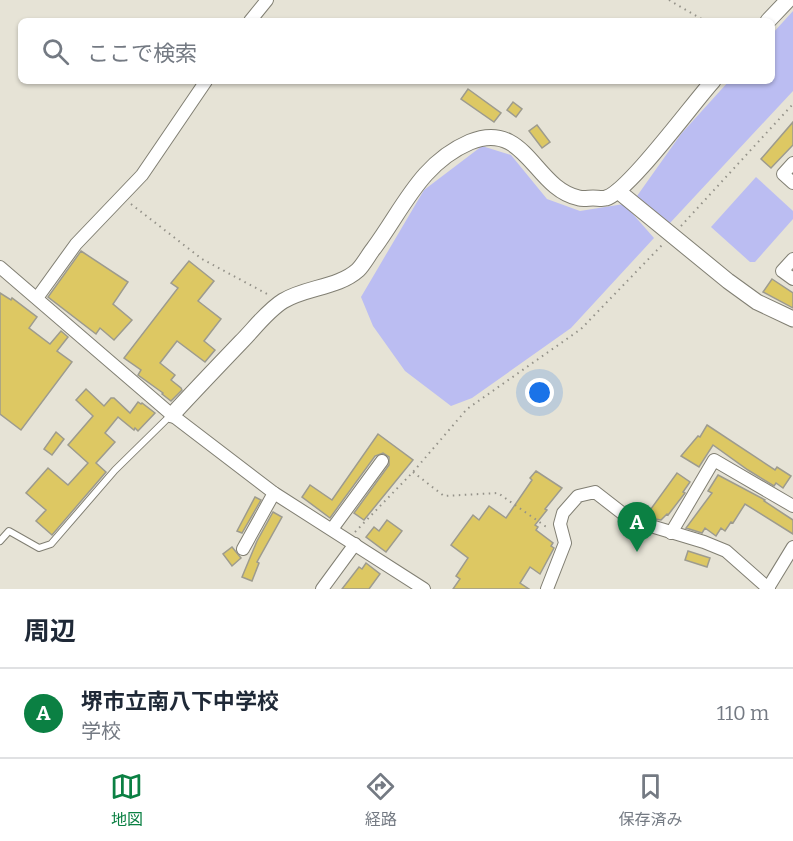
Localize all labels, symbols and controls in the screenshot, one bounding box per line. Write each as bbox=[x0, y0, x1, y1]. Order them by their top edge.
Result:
search box bbox=[18, 18, 775, 84]
icon: search bbox=[39, 35, 72, 68]
text: ここで検索 bbox=[87, 40, 197, 67]
your location bbox=[525, 378, 554, 407]
pin: A bbox=[618, 502, 656, 552]
text: 周辺 bbox=[24, 616, 76, 647]
text: 堺市立南八下中学校 bbox=[81, 688, 279, 715]
text: A bbox=[36, 701, 51, 725]
text: 110 m bbox=[717, 701, 769, 725]
text: 学校 bbox=[81, 719, 121, 743]
tab: 地図 bbox=[110, 770, 143, 830]
tab: 経路 bbox=[364, 770, 397, 830]
tab: 保存済み bbox=[618, 770, 682, 830]

